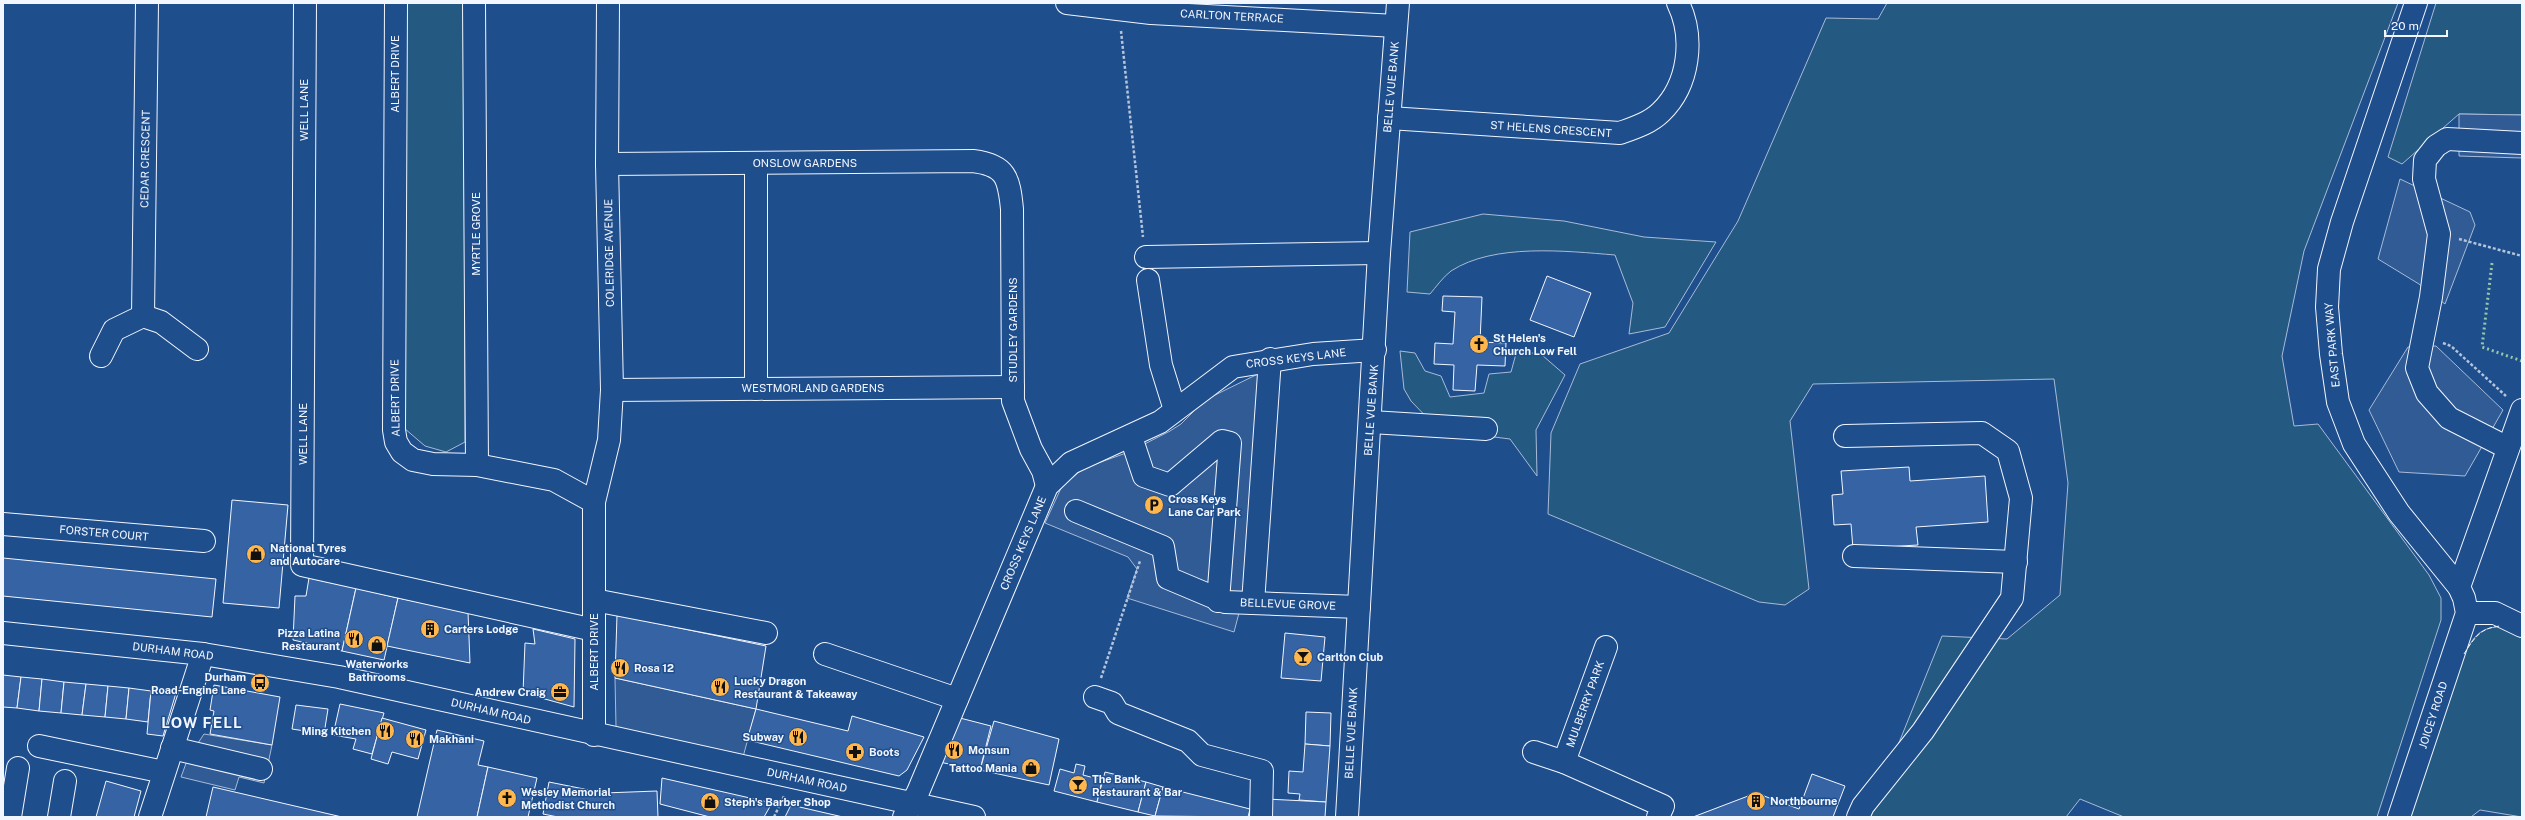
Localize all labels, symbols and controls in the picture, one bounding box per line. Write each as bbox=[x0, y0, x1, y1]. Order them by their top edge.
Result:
street label: CARLTON TERRACE bbox=[1180, 7, 1284, 25]
scale bar bbox=[2385, 12, 2447, 38]
text: 20 m bbox=[2391, 19, 2419, 33]
street label: ALBERT DRIVE bbox=[389, 35, 401, 113]
street label: BELLE VUE BANK bbox=[1381, 40, 1401, 133]
street label: WELL LANE bbox=[298, 79, 310, 141]
street label: CEDAR CRESCENT bbox=[138, 109, 152, 208]
street label: ST HELENS CRESCENT bbox=[1490, 119, 1613, 139]
street label: ONSLOW GARDENS bbox=[753, 157, 857, 169]
street label: MYRTLE GROVE bbox=[470, 192, 482, 276]
street label: COLERIDGE AVENUE bbox=[602, 199, 616, 307]
street label: STUDLEY GARDENS bbox=[1007, 277, 1019, 383]
street label: EAST PARK WAY bbox=[2322, 302, 2342, 388]
place label: St Helen's Church Low Fell bbox=[1493, 332, 1577, 357]
church icon: St Helen's Church Low Fell bbox=[1468, 333, 1490, 355]
street label: CROSS KEYS LANE bbox=[1245, 346, 1347, 370]
street label: ALBERT DRIVE bbox=[388, 359, 402, 437]
street label: BELLE VUE BANK bbox=[1362, 363, 1380, 456]
street label: WESTMORLAND GARDENS bbox=[742, 382, 884, 394]
street label: WELL LANE bbox=[297, 403, 309, 465]
place label: Cross Keys Lane Car Park bbox=[1168, 493, 1242, 518]
street label: CROSS KEYS LANE bbox=[998, 494, 1048, 592]
parking icon: Cross Keys Lane Car Park bbox=[1143, 494, 1165, 516]
street label: FORSTER COURT bbox=[59, 523, 150, 543]
place label: National Tyres and Autocare bbox=[270, 542, 346, 567]
shop icon: National Tyres and Autocare bbox=[245, 543, 267, 565]
street label: BELLEVUE GROVE bbox=[1240, 596, 1336, 612]
street label: ALBERT DRIVE bbox=[588, 613, 600, 691]
building icon: Carters Lodge bbox=[419, 618, 441, 640]
place label: Carters Lodge bbox=[444, 623, 518, 635]
place label: Pizza Latina Restaurant bbox=[277, 627, 340, 652]
restaurant icon: Pizza Latina Restaurant bbox=[343, 628, 365, 650]
shop icon: Waterworks Bathrooms bbox=[366, 634, 388, 656]
street label: DURHAM ROAD bbox=[132, 640, 215, 662]
bar icon: Carlton Club bbox=[1292, 646, 1314, 668]
place label: Carlton Club bbox=[1317, 651, 1383, 663]
restaurant icon: Rosa 12 bbox=[609, 657, 631, 679]
place label: Waterworks Bathrooms bbox=[346, 658, 409, 683]
street label: MULBERRY PARK bbox=[1564, 659, 1606, 749]
place label: Rosa 12 bbox=[634, 662, 674, 674]
place label: Durham Road-Engine Lane bbox=[151, 671, 246, 696]
bus stop icon: Durham Road-Engine Lane bbox=[249, 672, 271, 694]
place label: Lucky Dragon Restaurant & Takeaway bbox=[734, 675, 858, 700]
restaurant icon: Lucky Dragon Restaurant & Takeaway bbox=[709, 676, 731, 698]
street label: JOICEY ROAD bbox=[2417, 680, 2450, 750]
office icon: Andrew Craig bbox=[549, 681, 571, 703]
place label: Andrew Craig bbox=[475, 686, 546, 698]
street label: BELLE VUE BANK bbox=[1343, 686, 1359, 779]
street label: DURHAM ROAD bbox=[450, 696, 533, 726]
district label: LOW FELL bbox=[161, 714, 243, 731]
restaurant icon: Ming Kitchen bbox=[374, 720, 396, 742]
place label: Ming Kitchen bbox=[301, 725, 371, 737]
restaurant icon: Subway bbox=[787, 726, 809, 748]
restaurant icon: Makhani bbox=[404, 728, 426, 750]
place label: Subway bbox=[743, 731, 785, 743]
place label: Makhani bbox=[429, 733, 474, 745]
restaurant icon: Monsun bbox=[943, 739, 965, 761]
pharmacy icon: Boots bbox=[844, 741, 866, 763]
place label: Monsun bbox=[968, 744, 1010, 756]
place label: Boots bbox=[869, 746, 900, 758]
shop icon: Tattoo Mania bbox=[1020, 757, 1042, 779]
place label: Tattoo Mania bbox=[949, 762, 1017, 774]
street label: DURHAM ROAD bbox=[766, 766, 849, 794]
place label: The Bank Restaurant & Bar bbox=[1092, 773, 1183, 798]
bar icon: The Bank Restaurant & Bar bbox=[1067, 774, 1089, 796]
place label: Wesley Memorial Methodist Church bbox=[521, 786, 615, 811]
church icon: Wesley Memorial Methodist Church bbox=[496, 787, 518, 809]
building icon: Northbourne bbox=[1745, 790, 1767, 812]
shop icon: Steph's Barber Shop bbox=[699, 791, 721, 813]
place label: Northbourne bbox=[1770, 795, 1837, 807]
place label: Steph's Barber Shop bbox=[724, 796, 831, 808]

